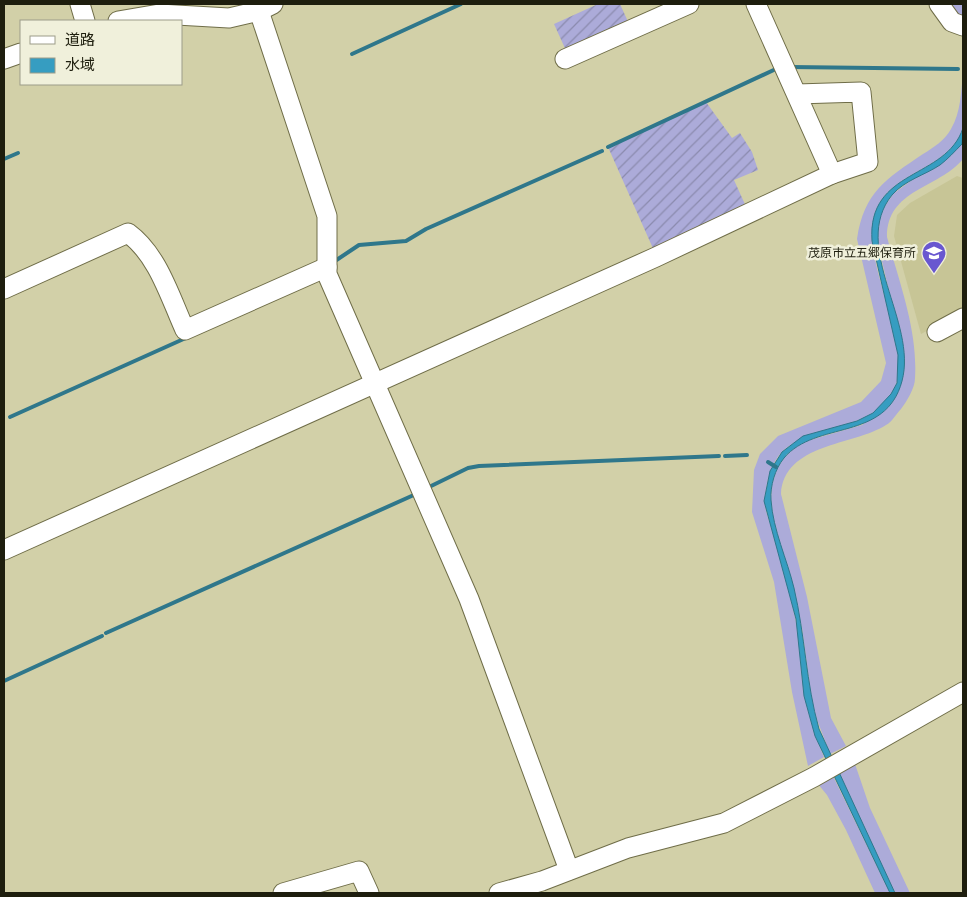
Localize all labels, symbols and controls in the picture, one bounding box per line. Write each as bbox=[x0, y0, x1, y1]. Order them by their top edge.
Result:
legend bbox=[20, 20, 182, 85]
text: 道路 bbox=[65, 31, 95, 49]
text: 水域 bbox=[65, 56, 95, 74]
school or university icon: 茂原市立五郷保育所 bbox=[921, 240, 947, 274]
place label: 茂原市立五郷保育所 bbox=[808, 246, 916, 260]

